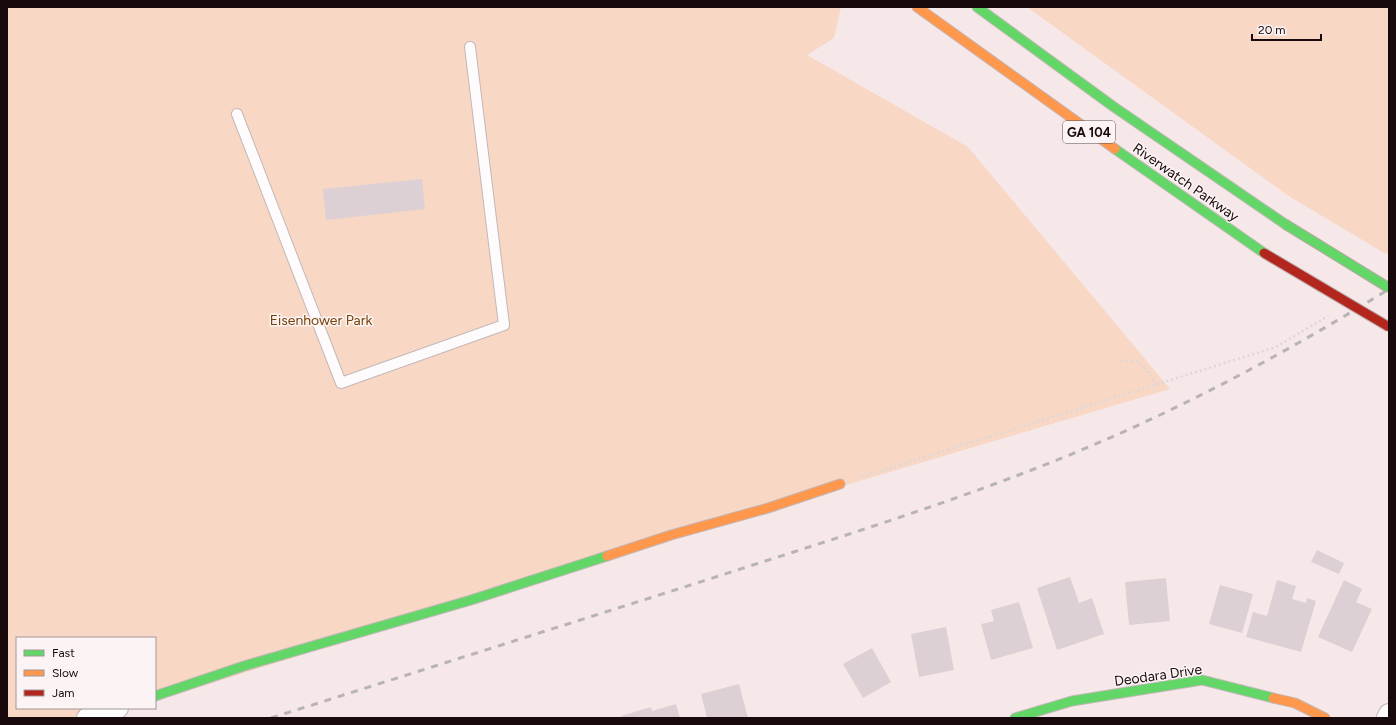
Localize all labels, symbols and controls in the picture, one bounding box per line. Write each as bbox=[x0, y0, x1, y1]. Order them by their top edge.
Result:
scale bar bbox=[1252, 16, 1321, 42]
text: 20 m bbox=[1258, 23, 1286, 37]
road number: GA 104 bbox=[1063, 121, 1115, 143]
street label: Riverwatch Parkway bbox=[1129, 139, 1242, 226]
park label: Eisenhower Park bbox=[270, 312, 372, 329]
legend bbox=[16, 637, 156, 709]
text: Fast bbox=[52, 646, 75, 660]
street label: Deodara Drive bbox=[1113, 661, 1203, 690]
text: Slow bbox=[52, 666, 79, 680]
text: Jam bbox=[52, 686, 75, 700]

